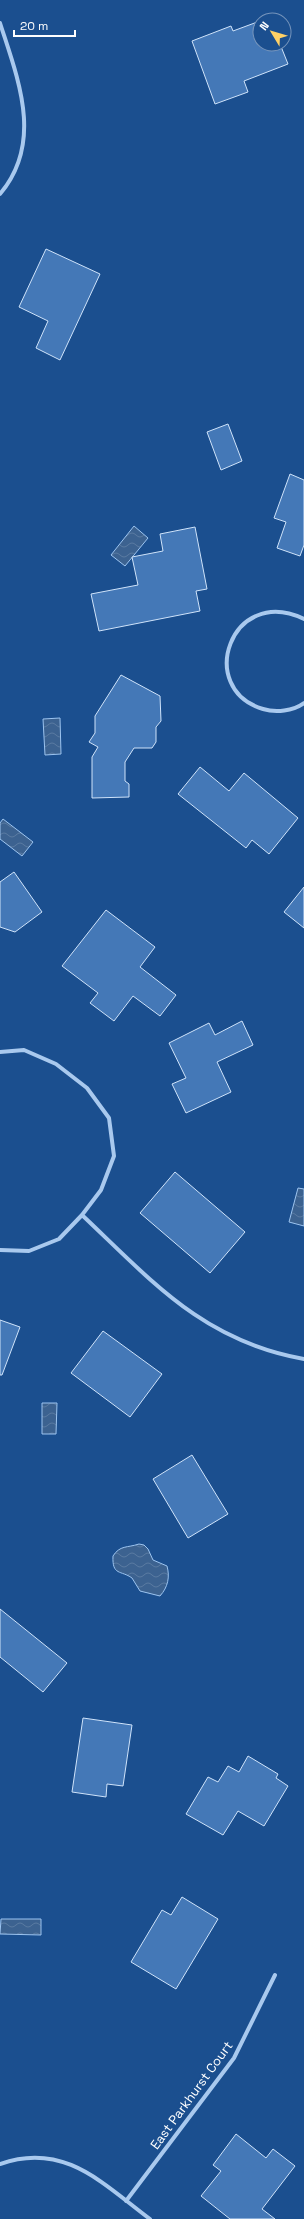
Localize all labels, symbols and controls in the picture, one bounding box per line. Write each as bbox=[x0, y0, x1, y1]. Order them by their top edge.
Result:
scale bar bbox=[14, 12, 75, 38]
north arrow bbox=[252, 12, 292, 52]
text: 20 m bbox=[20, 18, 48, 34]
text: N bbox=[256, 19, 272, 33]
street label: East Parkhurst Court bbox=[146, 2038, 236, 2153]

